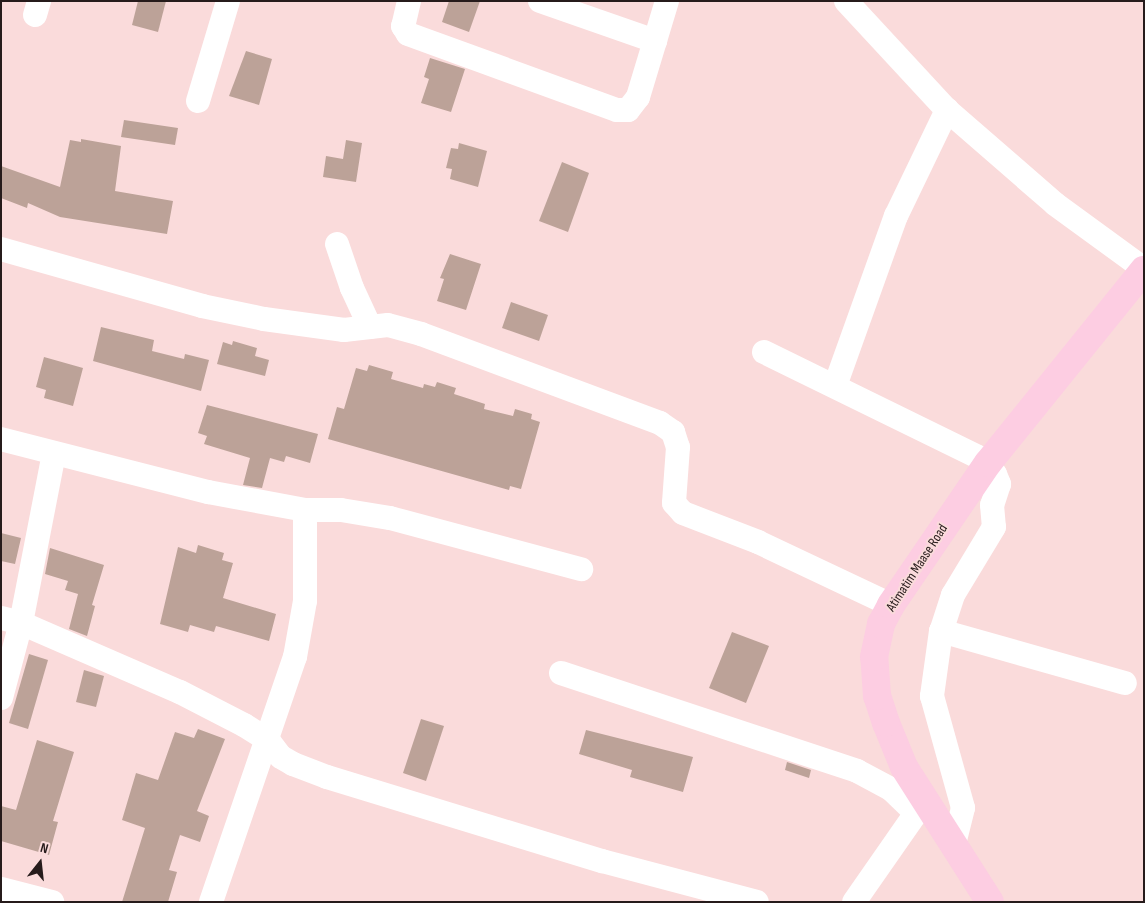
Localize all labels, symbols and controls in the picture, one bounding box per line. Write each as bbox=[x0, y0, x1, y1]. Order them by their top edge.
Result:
street label: Atimatim Maase Road bbox=[883, 521, 951, 615]
north arrow bbox=[15, 838, 65, 888]
text: N bbox=[38, 839, 50, 857]

